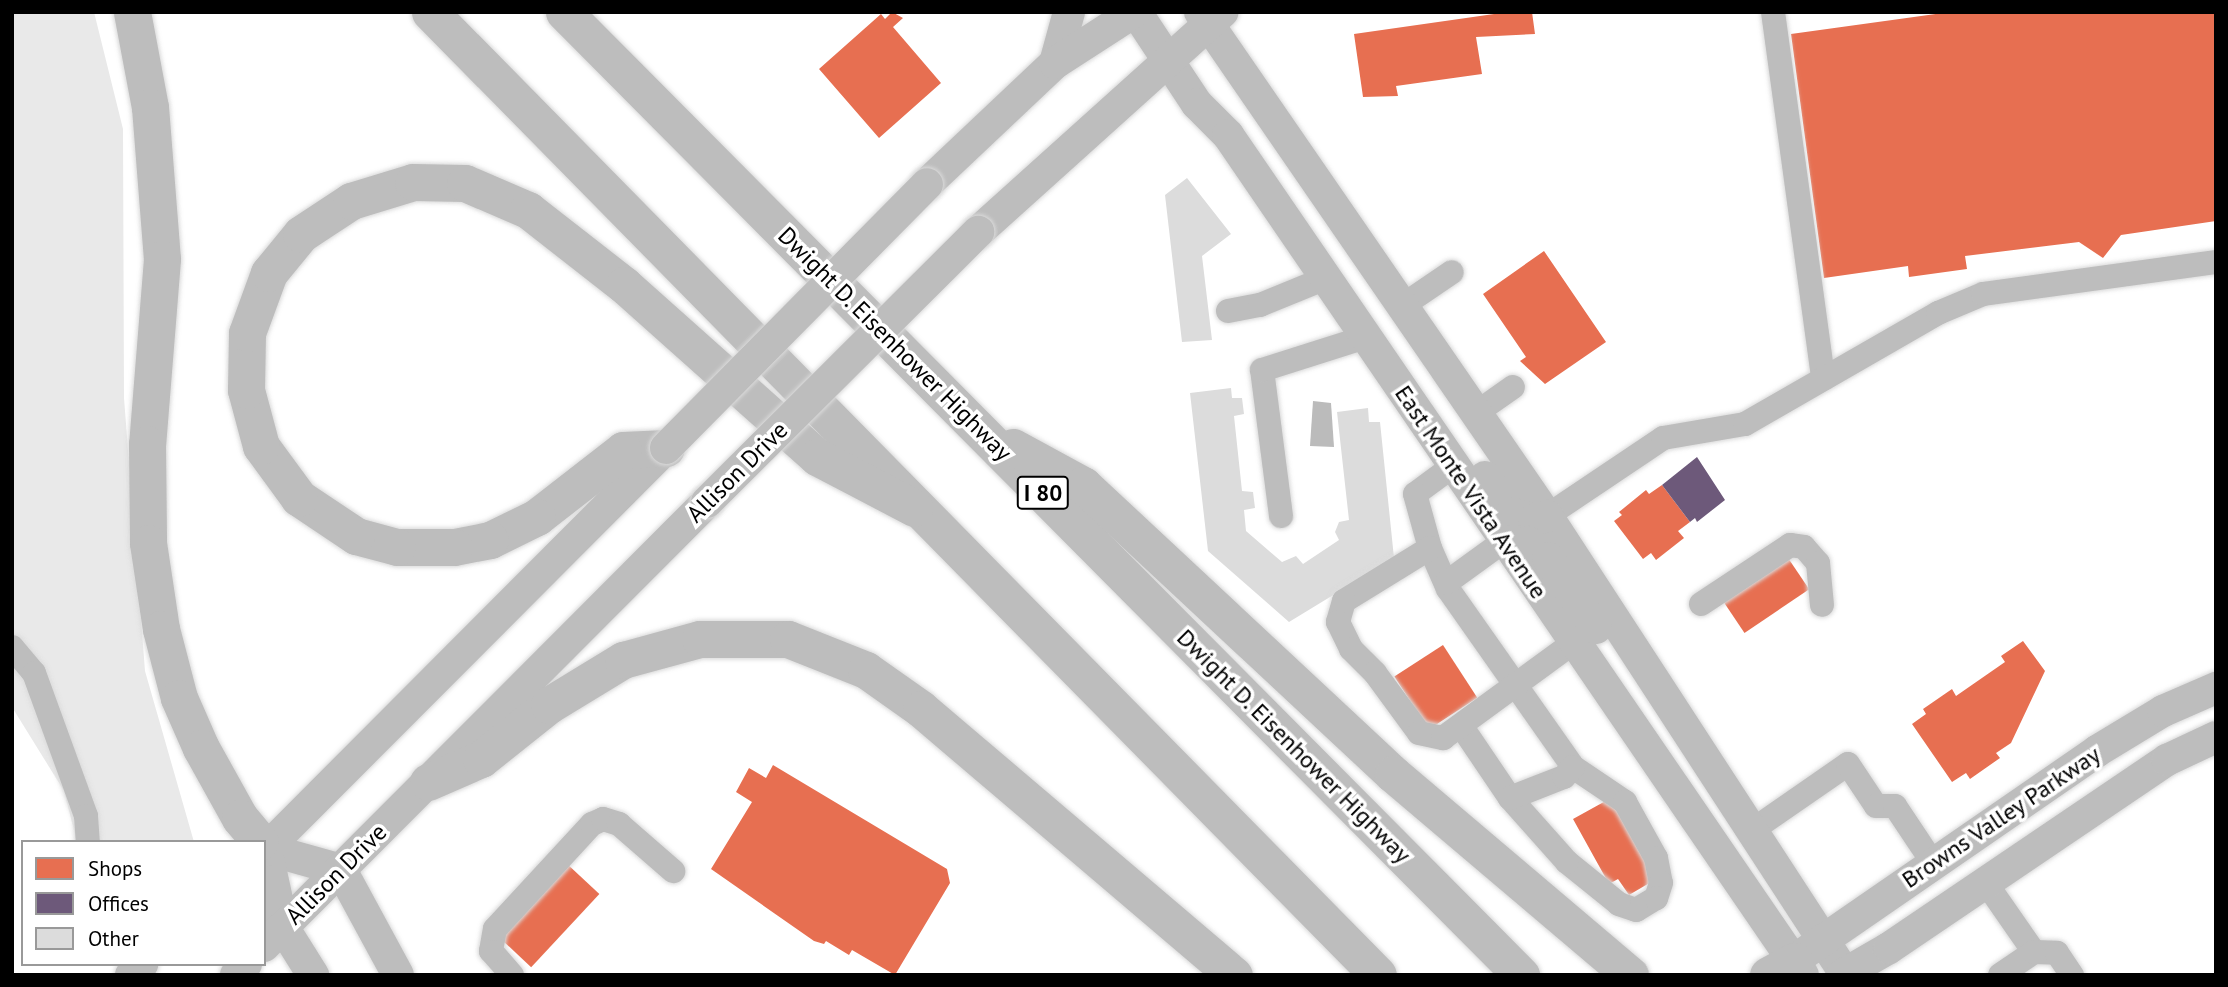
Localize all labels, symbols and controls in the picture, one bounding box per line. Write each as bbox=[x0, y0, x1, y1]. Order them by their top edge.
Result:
street label: Dwight D. Eisenhower Highway bbox=[771, 220, 1019, 468]
street label: East Monte Vista Avenue bbox=[1388, 379, 1554, 605]
street label: Allison Drive bbox=[681, 416, 793, 528]
road number: I 80 bbox=[1017, 474, 1069, 512]
street label: Dwight D. Eisenhower Highway bbox=[1170, 622, 1418, 870]
street label: Browns Valley Parkway bbox=[1896, 739, 2106, 895]
street label: Allison Drive bbox=[280, 818, 392, 930]
legend bbox=[21, 840, 266, 966]
text: Shops bbox=[88, 855, 142, 882]
text: Offices bbox=[88, 890, 149, 917]
text: Other bbox=[88, 925, 139, 952]

